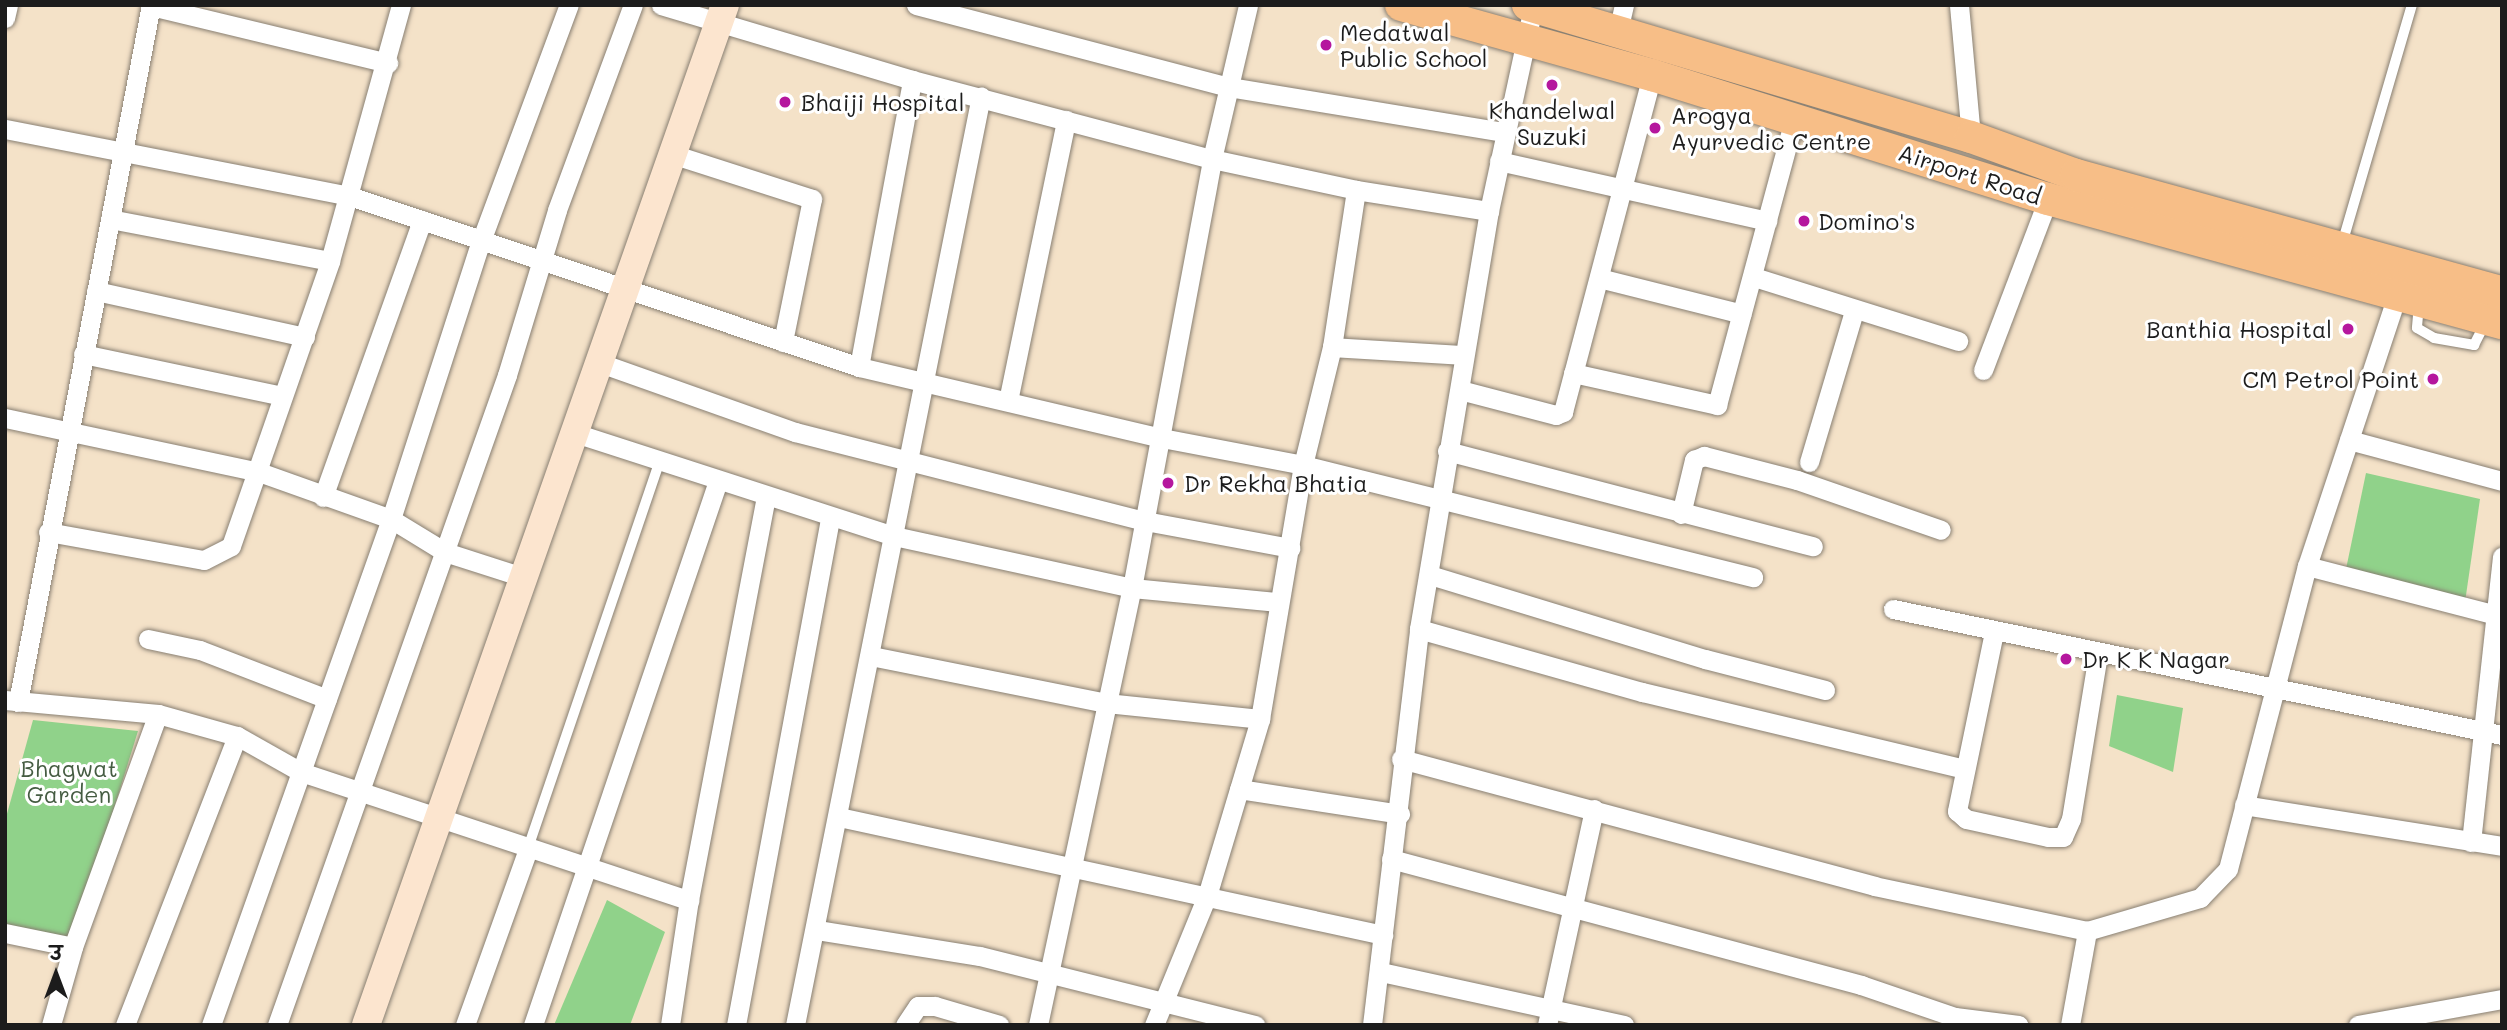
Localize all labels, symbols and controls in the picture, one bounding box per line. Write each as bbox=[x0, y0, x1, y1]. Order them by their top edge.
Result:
place label: Medatwal Public School bbox=[1340, 18, 1487, 72]
marker: Medatwal Public School bbox=[1318, 37, 1334, 53]
marker: Khandelwal Suzuki bbox=[1544, 77, 1560, 93]
place label: Bhaiji Hospital bbox=[801, 88, 964, 116]
marker: Bhaiji Hospital bbox=[775, 92, 795, 112]
place label: Khandelwal Suzuki bbox=[1489, 96, 1615, 150]
place label: Arogya Ayurvedic Centre bbox=[1671, 101, 1871, 155]
marker: Arogya Ayurvedic Centre bbox=[1645, 118, 1665, 138]
street label: Airport Road bbox=[1895, 138, 2045, 210]
place label: Domino's bbox=[1818, 207, 1915, 235]
marker: Domino's bbox=[1796, 213, 1812, 229]
place label: Banthia Hospital bbox=[2146, 315, 2332, 343]
marker: Banthia Hospital bbox=[2338, 319, 2358, 339]
place label: CM Petrol Point bbox=[2243, 365, 2419, 393]
marker: CM Petrol Point bbox=[2425, 371, 2441, 387]
place label: Dr Rekha Bhatia bbox=[1184, 469, 1368, 497]
marker: Dr Rekha Bhatia bbox=[1158, 473, 1178, 493]
place label: Dr K K Nagar bbox=[2082, 645, 2230, 673]
marker: Dr K K Nagar bbox=[2056, 649, 2076, 669]
park label: Bhagwat Garden bbox=[20, 754, 118, 808]
north arrow bbox=[21, 939, 91, 1009]
text: उ bbox=[50, 940, 62, 965]

